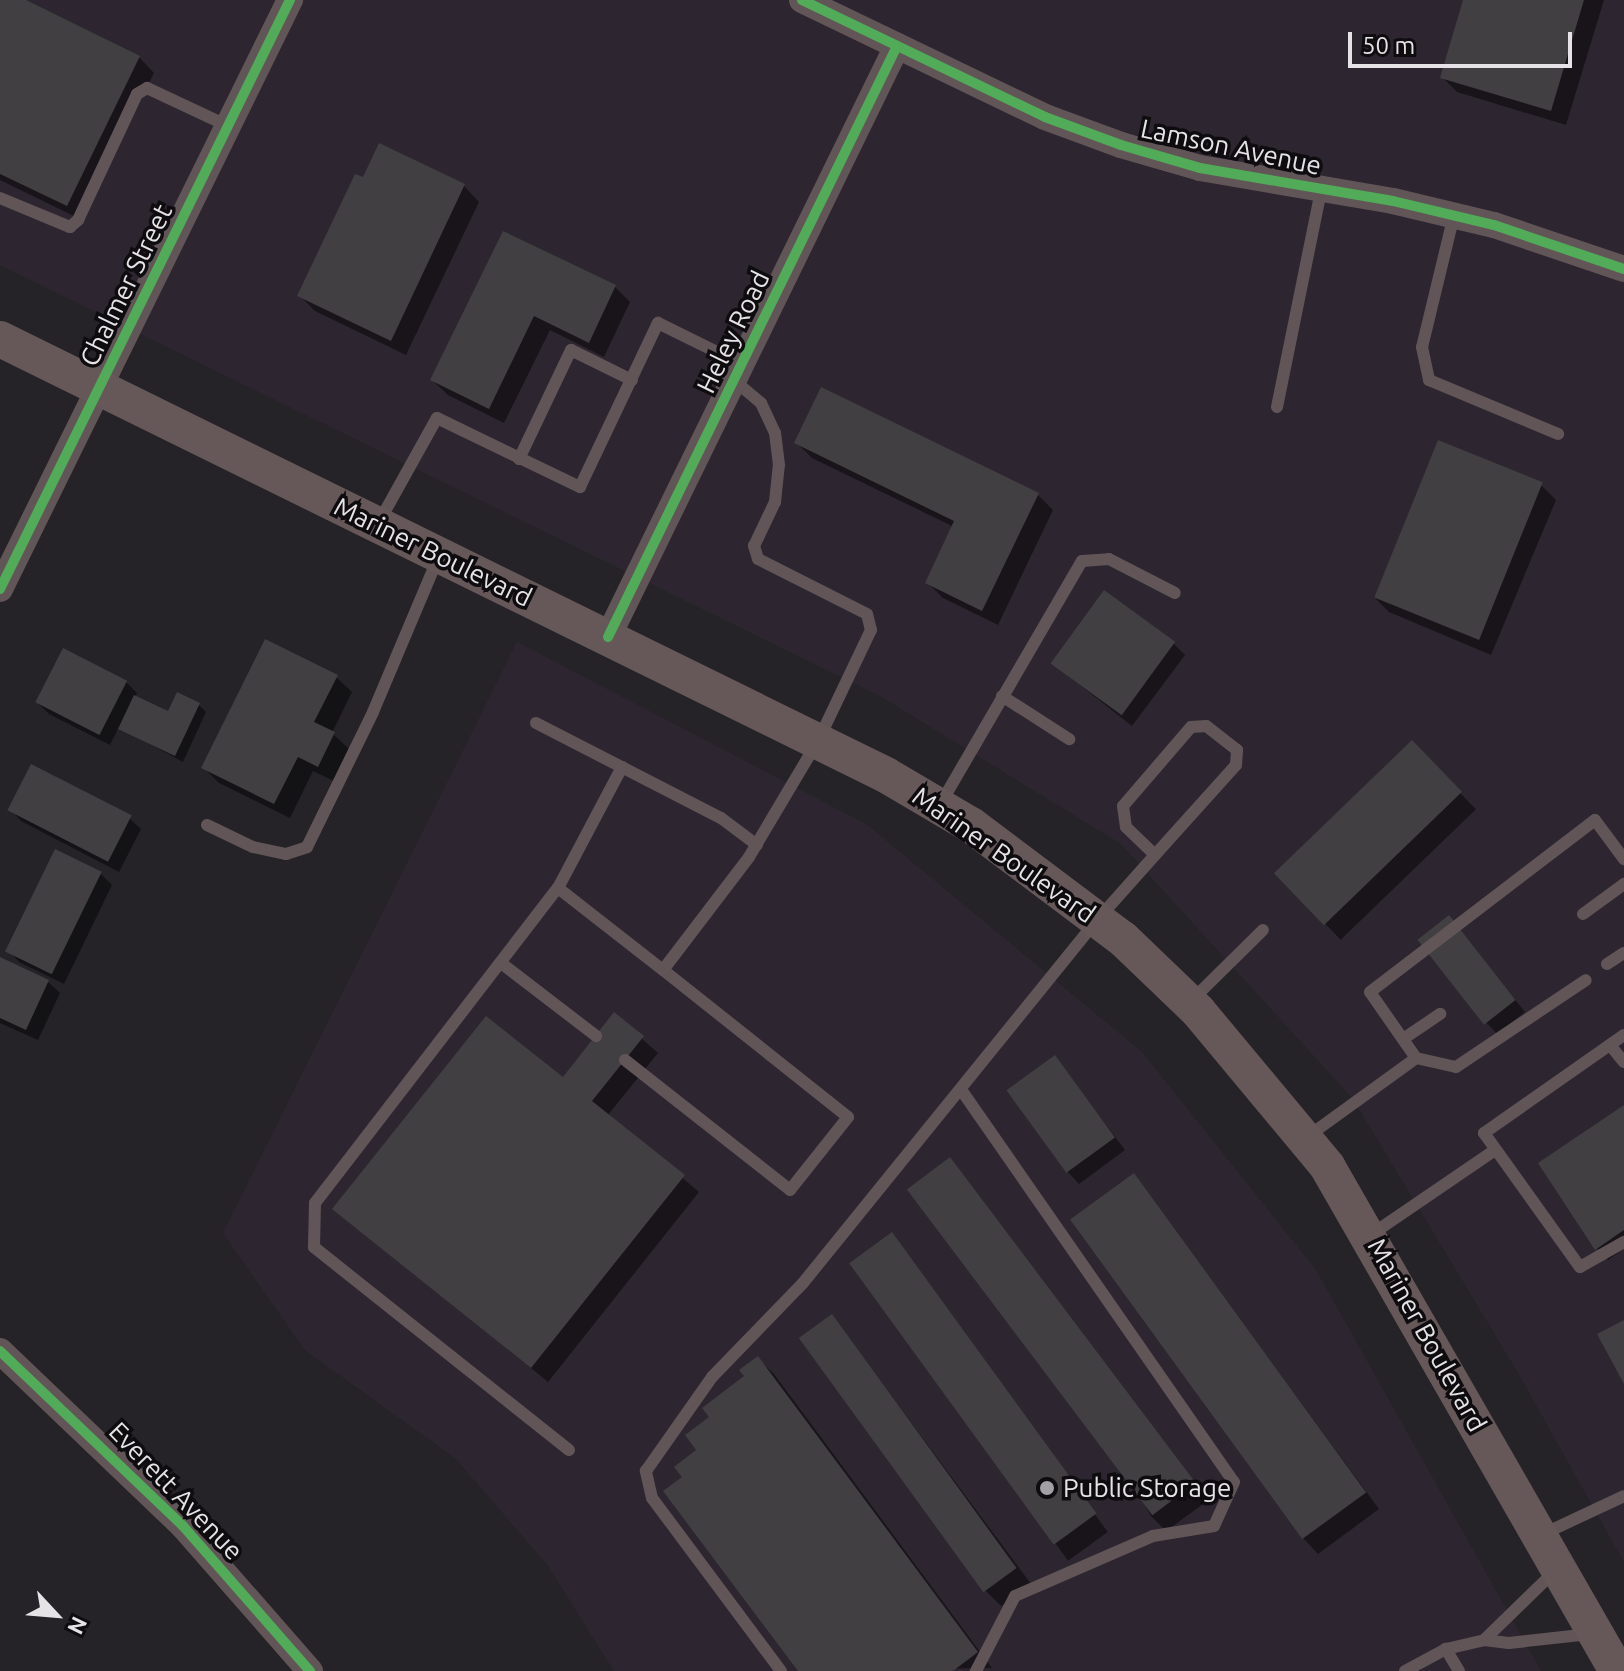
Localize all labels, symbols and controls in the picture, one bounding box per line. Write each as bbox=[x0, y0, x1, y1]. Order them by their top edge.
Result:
scale bar bbox=[1352, 16, 1576, 66]
text: 50 m bbox=[1362, 32, 1415, 59]
street label: Lamson Avenue bbox=[1138, 113, 1324, 181]
street label: Chalmer Street bbox=[73, 199, 179, 371]
street label: Heley Road bbox=[690, 266, 776, 398]
street label: Mariner Boulevard bbox=[329, 491, 537, 613]
street label: Mariner Boulevard bbox=[907, 780, 1101, 930]
street label: Mariner Boulevard bbox=[1361, 1233, 1493, 1437]
street label: Everett Avenue bbox=[102, 1416, 250, 1566]
place label: Public Storage bbox=[1063, 1472, 1231, 1504]
marker: Public Storage bbox=[1038, 1479, 1056, 1497]
north arrow bbox=[16, 1575, 96, 1655]
text: N bbox=[63, 1613, 93, 1639]

